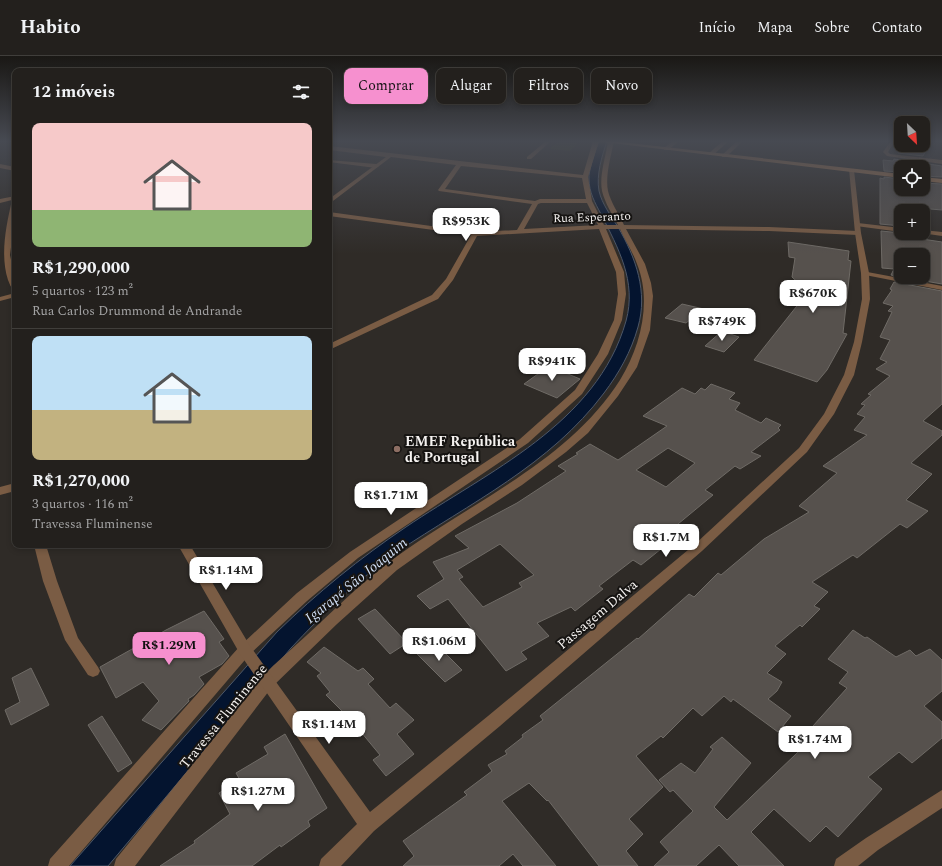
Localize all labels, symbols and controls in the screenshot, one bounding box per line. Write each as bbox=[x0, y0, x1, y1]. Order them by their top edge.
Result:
text: Habito bbox=[20, 13, 81, 42]
text: Início bbox=[699, 17, 735, 38]
text: Mapa bbox=[757, 17, 792, 38]
text: Sobre bbox=[814, 17, 850, 38]
text: Contato bbox=[872, 17, 922, 38]
chip: Comprar bbox=[344, 68, 428, 104]
chip: Alugar bbox=[436, 68, 506, 104]
chip: Filtros bbox=[514, 68, 583, 104]
chip: Novo bbox=[591, 68, 652, 104]
text: 12 imóveis bbox=[32, 79, 115, 105]
icon: filters bbox=[290, 81, 312, 103]
north arrow bbox=[894, 116, 930, 152]
map controls bbox=[894, 116, 930, 284]
icon: home bbox=[136, 149, 208, 221]
button: locate bbox=[894, 160, 930, 196]
button: + bbox=[894, 204, 930, 240]
street label: Rua Esperanto bbox=[553, 207, 631, 228]
pin: R$953K bbox=[433, 208, 499, 242]
text: R$953K bbox=[442, 211, 490, 231]
button: − bbox=[894, 248, 930, 284]
text: R$1,290,000 bbox=[32, 255, 130, 281]
pin: R$670K bbox=[780, 280, 846, 314]
text: 5 quartos · 123 m² bbox=[32, 281, 133, 301]
text: R$670K bbox=[789, 283, 837, 303]
text: Rua Carlos Drummond de Andrande bbox=[32, 301, 242, 321]
pin: R$749K bbox=[689, 308, 755, 342]
text: R$749K bbox=[698, 311, 746, 331]
pin: R$941K bbox=[519, 348, 585, 382]
text: R$941K bbox=[528, 351, 576, 371]
icon: home bbox=[136, 362, 208, 434]
place label: EMEF República de Portugal bbox=[405, 431, 516, 468]
marker: EMEF República de Portugal bbox=[392, 444, 402, 454]
text: R$1,270,000 bbox=[32, 468, 130, 494]
pin: R$1.71M bbox=[354, 482, 428, 516]
text: R$1.71M bbox=[363, 485, 419, 505]
text: 3 quartos · 116 m² bbox=[32, 494, 133, 514]
text: Travessa Fluminense bbox=[32, 514, 153, 534]
pin: R$1.7M bbox=[633, 524, 699, 558]
text: R$1.7M bbox=[642, 527, 690, 547]
water label: Igarapé São Joaquim bbox=[300, 531, 413, 629]
pin: R$1.14M bbox=[189, 557, 263, 591]
text: R$1.14M bbox=[198, 560, 254, 580]
street label: Passagem Dalva bbox=[553, 574, 642, 654]
pin: R$1.06M bbox=[402, 628, 476, 662]
text: R$1.06M bbox=[411, 631, 467, 651]
pin: R$1.29M bbox=[132, 632, 206, 666]
text: R$1.29M bbox=[141, 635, 197, 655]
street label: Travessa Fluminense bbox=[174, 659, 273, 773]
pin: R$1.14M bbox=[292, 711, 366, 745]
text: R$1.14M bbox=[301, 714, 357, 734]
pin: R$1.74M bbox=[778, 726, 852, 760]
text: R$1.74M bbox=[787, 729, 843, 749]
pin: R$1.27M bbox=[221, 778, 295, 812]
text: R$1.27M bbox=[230, 781, 286, 801]

